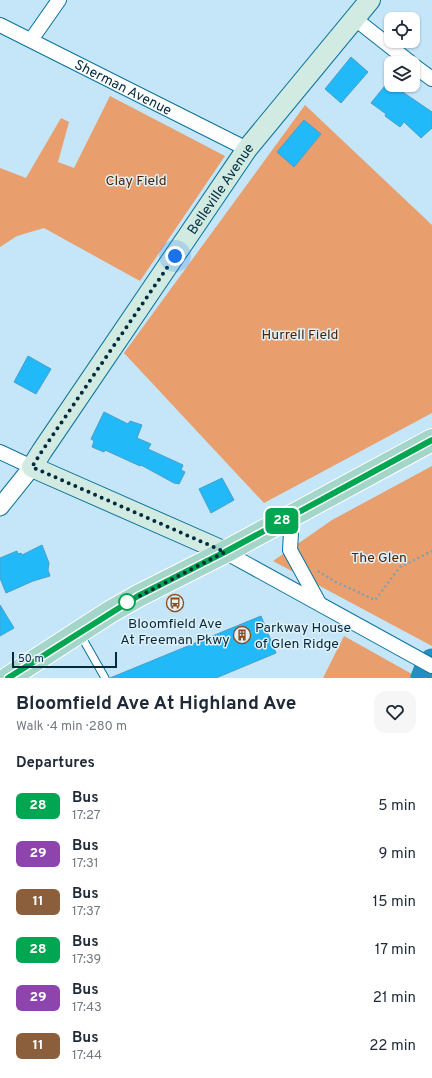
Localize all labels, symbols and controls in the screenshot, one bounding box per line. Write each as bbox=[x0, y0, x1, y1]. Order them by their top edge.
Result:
map controls bbox=[384, 12, 420, 92]
button: locate bbox=[384, 12, 420, 48]
button: layers bbox=[384, 56, 420, 92]
street label: Sherman Avenue bbox=[71, 57, 174, 120]
street label: Belleville Avenue bbox=[184, 140, 258, 238]
park label: Clay Field bbox=[105, 173, 167, 190]
your location bbox=[165, 246, 185, 266]
park label: Hurrell Field bbox=[262, 327, 338, 344]
line badge: 28 bbox=[264, 508, 300, 534]
text: 28 bbox=[273, 512, 291, 529]
park label: The Glen bbox=[351, 550, 407, 567]
unlabelled marker bbox=[118, 593, 136, 611]
bus stop icon: Bloomfield Ave At Freeman Pkwy bbox=[165, 593, 185, 613]
place label: Bloomfield Ave At Freeman Pkwy bbox=[120, 616, 230, 649]
place label: Parkway House of Glen Ridge bbox=[255, 620, 351, 653]
building icon: Parkway House of Glen Ridge bbox=[232, 625, 252, 645]
scale bar bbox=[12, 650, 117, 669]
text: 50 m bbox=[18, 652, 44, 666]
button: heart bbox=[374, 691, 416, 733]
text: Bloomfield Ave At Highland Ave bbox=[16, 692, 296, 716]
text: Walk · 4 min · 280 m bbox=[16, 719, 127, 735]
text: Departures bbox=[16, 754, 95, 773]
text: Bus bbox=[72, 789, 99, 808]
text: 28 bbox=[29, 797, 47, 814]
text: 5 min bbox=[378, 797, 416, 816]
text: 17:27 bbox=[72, 808, 101, 824]
text: Bus bbox=[72, 837, 99, 856]
text: 29 bbox=[29, 845, 47, 862]
text: 9 min bbox=[379, 845, 416, 864]
text: 17:31 bbox=[72, 856, 99, 872]
text: Bus bbox=[72, 885, 99, 904]
text: 11 bbox=[32, 893, 44, 910]
text: 15 min bbox=[373, 893, 416, 912]
text: 17:37 bbox=[72, 904, 100, 920]
text: Bus bbox=[72, 933, 99, 952]
text: 28 bbox=[29, 941, 47, 958]
text: 17 min bbox=[375, 941, 416, 960]
text: 17:39 bbox=[72, 952, 101, 968]
text: Bus bbox=[72, 981, 99, 1000]
text: 29 bbox=[29, 989, 47, 1006]
text: 21 min bbox=[373, 989, 416, 1008]
text: 17:43 bbox=[72, 1000, 102, 1016]
text: Bus bbox=[72, 1029, 99, 1048]
text: 11 bbox=[32, 1037, 44, 1054]
text: 22 min bbox=[369, 1037, 416, 1056]
text: 17:44 bbox=[72, 1048, 102, 1064]

